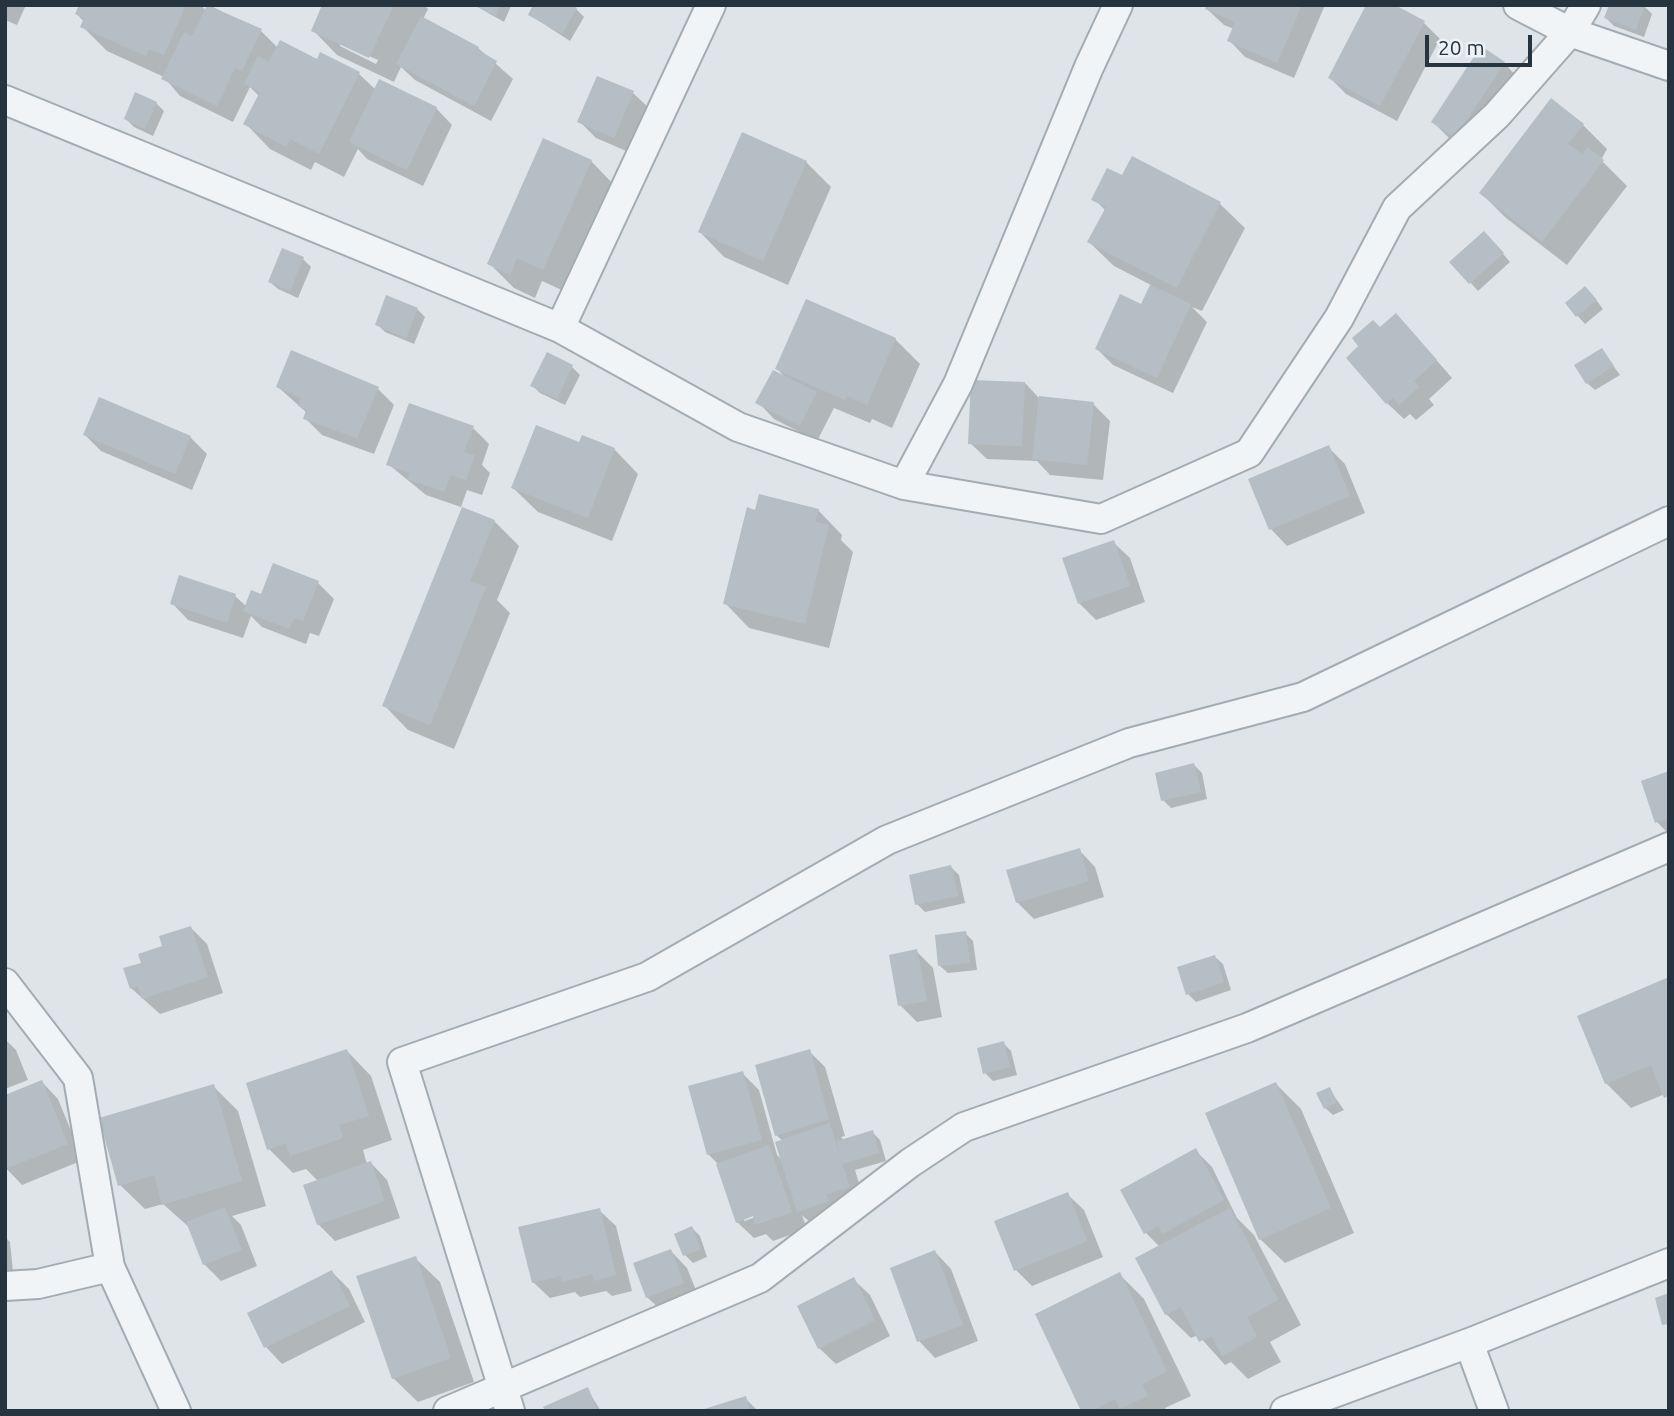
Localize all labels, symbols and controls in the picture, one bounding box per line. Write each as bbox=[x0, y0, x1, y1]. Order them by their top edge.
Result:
scale bar bbox=[1429, 21, 1536, 65]
text: 20 m bbox=[1438, 35, 1485, 59]

